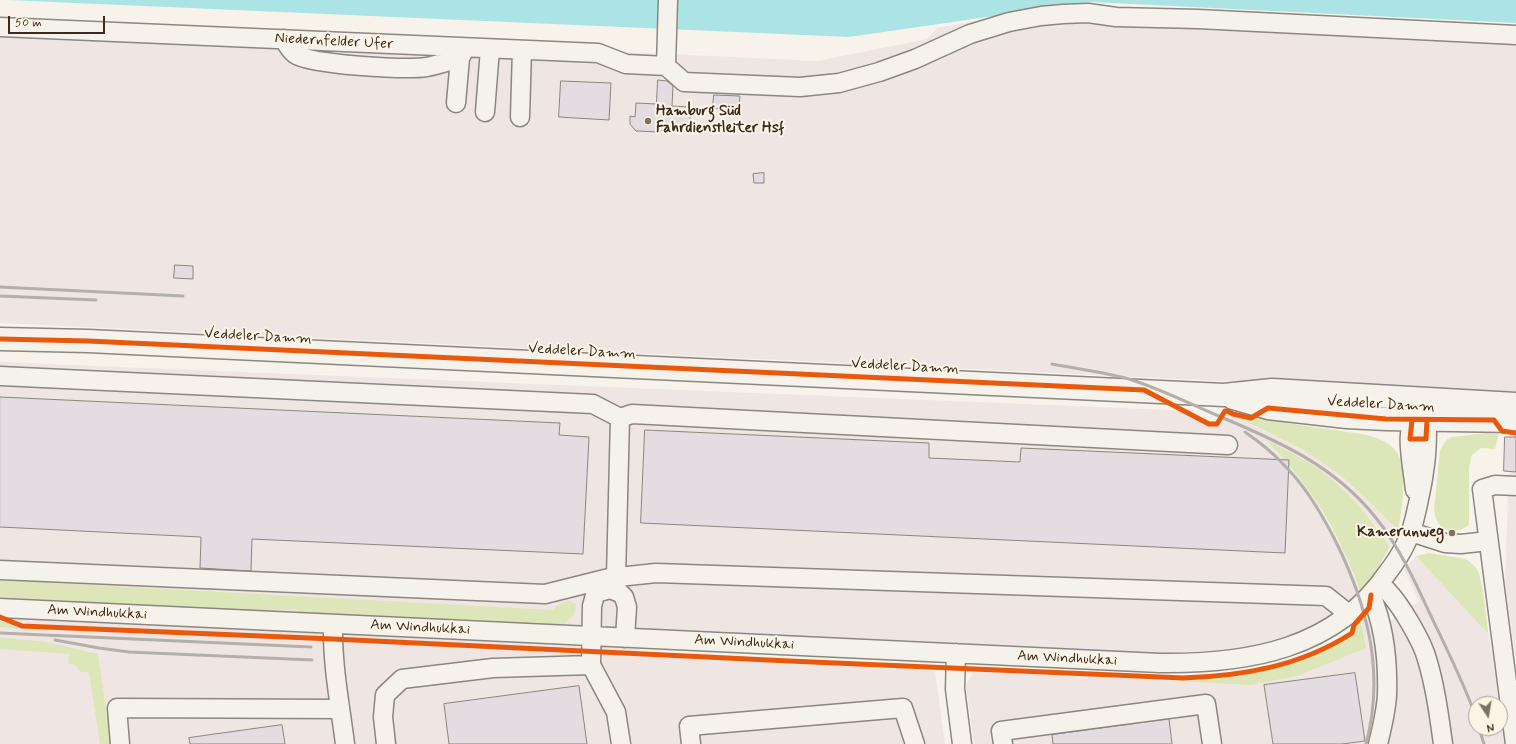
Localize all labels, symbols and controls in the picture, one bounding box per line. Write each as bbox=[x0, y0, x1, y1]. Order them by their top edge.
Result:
scale bar bbox=[10, 8, 107, 34]
text: 50 m bbox=[15, 15, 42, 31]
street label: Niedernfelder Ufer bbox=[274, 30, 394, 54]
place label: Hamburg Süd Fahrdienstleiter Hsf bbox=[656, 103, 784, 138]
marker: Hamburg Süd Fahrdienstleiter Hsf bbox=[643, 116, 653, 126]
street label: Veddeler Damm bbox=[204, 325, 312, 349]
street label: Veddeler Damm bbox=[528, 340, 636, 364]
street label: Veddeler Damm bbox=[851, 355, 959, 379]
street label: Veddeler Damm bbox=[1327, 393, 1435, 417]
place label: Kamerunweg bbox=[1357, 524, 1444, 542]
marker: Kamerunweg bbox=[1447, 528, 1457, 538]
street label: Am Windhukkai bbox=[47, 601, 147, 625]
street label: Am Windhukkai bbox=[370, 616, 470, 640]
street label: Am Windhukkai bbox=[694, 631, 794, 655]
street label: Am Windhukkai bbox=[1017, 647, 1117, 671]
north arrow bbox=[1468, 696, 1508, 736]
text: N bbox=[1485, 719, 1495, 734]

